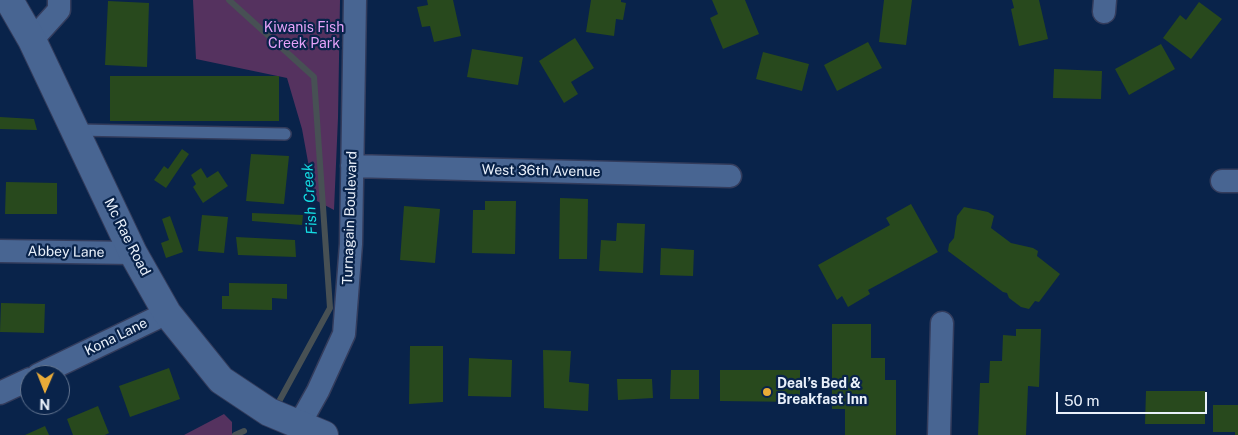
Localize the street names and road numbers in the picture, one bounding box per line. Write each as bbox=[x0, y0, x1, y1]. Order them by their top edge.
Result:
street label: Turnagain Boulevard bbox=[339, 151, 361, 285]
street label: West 36th Avenue bbox=[481, 162, 601, 180]
street label: Mc Rae Road bbox=[100, 195, 154, 279]
street label: Abbey Lane bbox=[27, 243, 105, 261]
street label: Kona Lane bbox=[82, 315, 150, 359]

